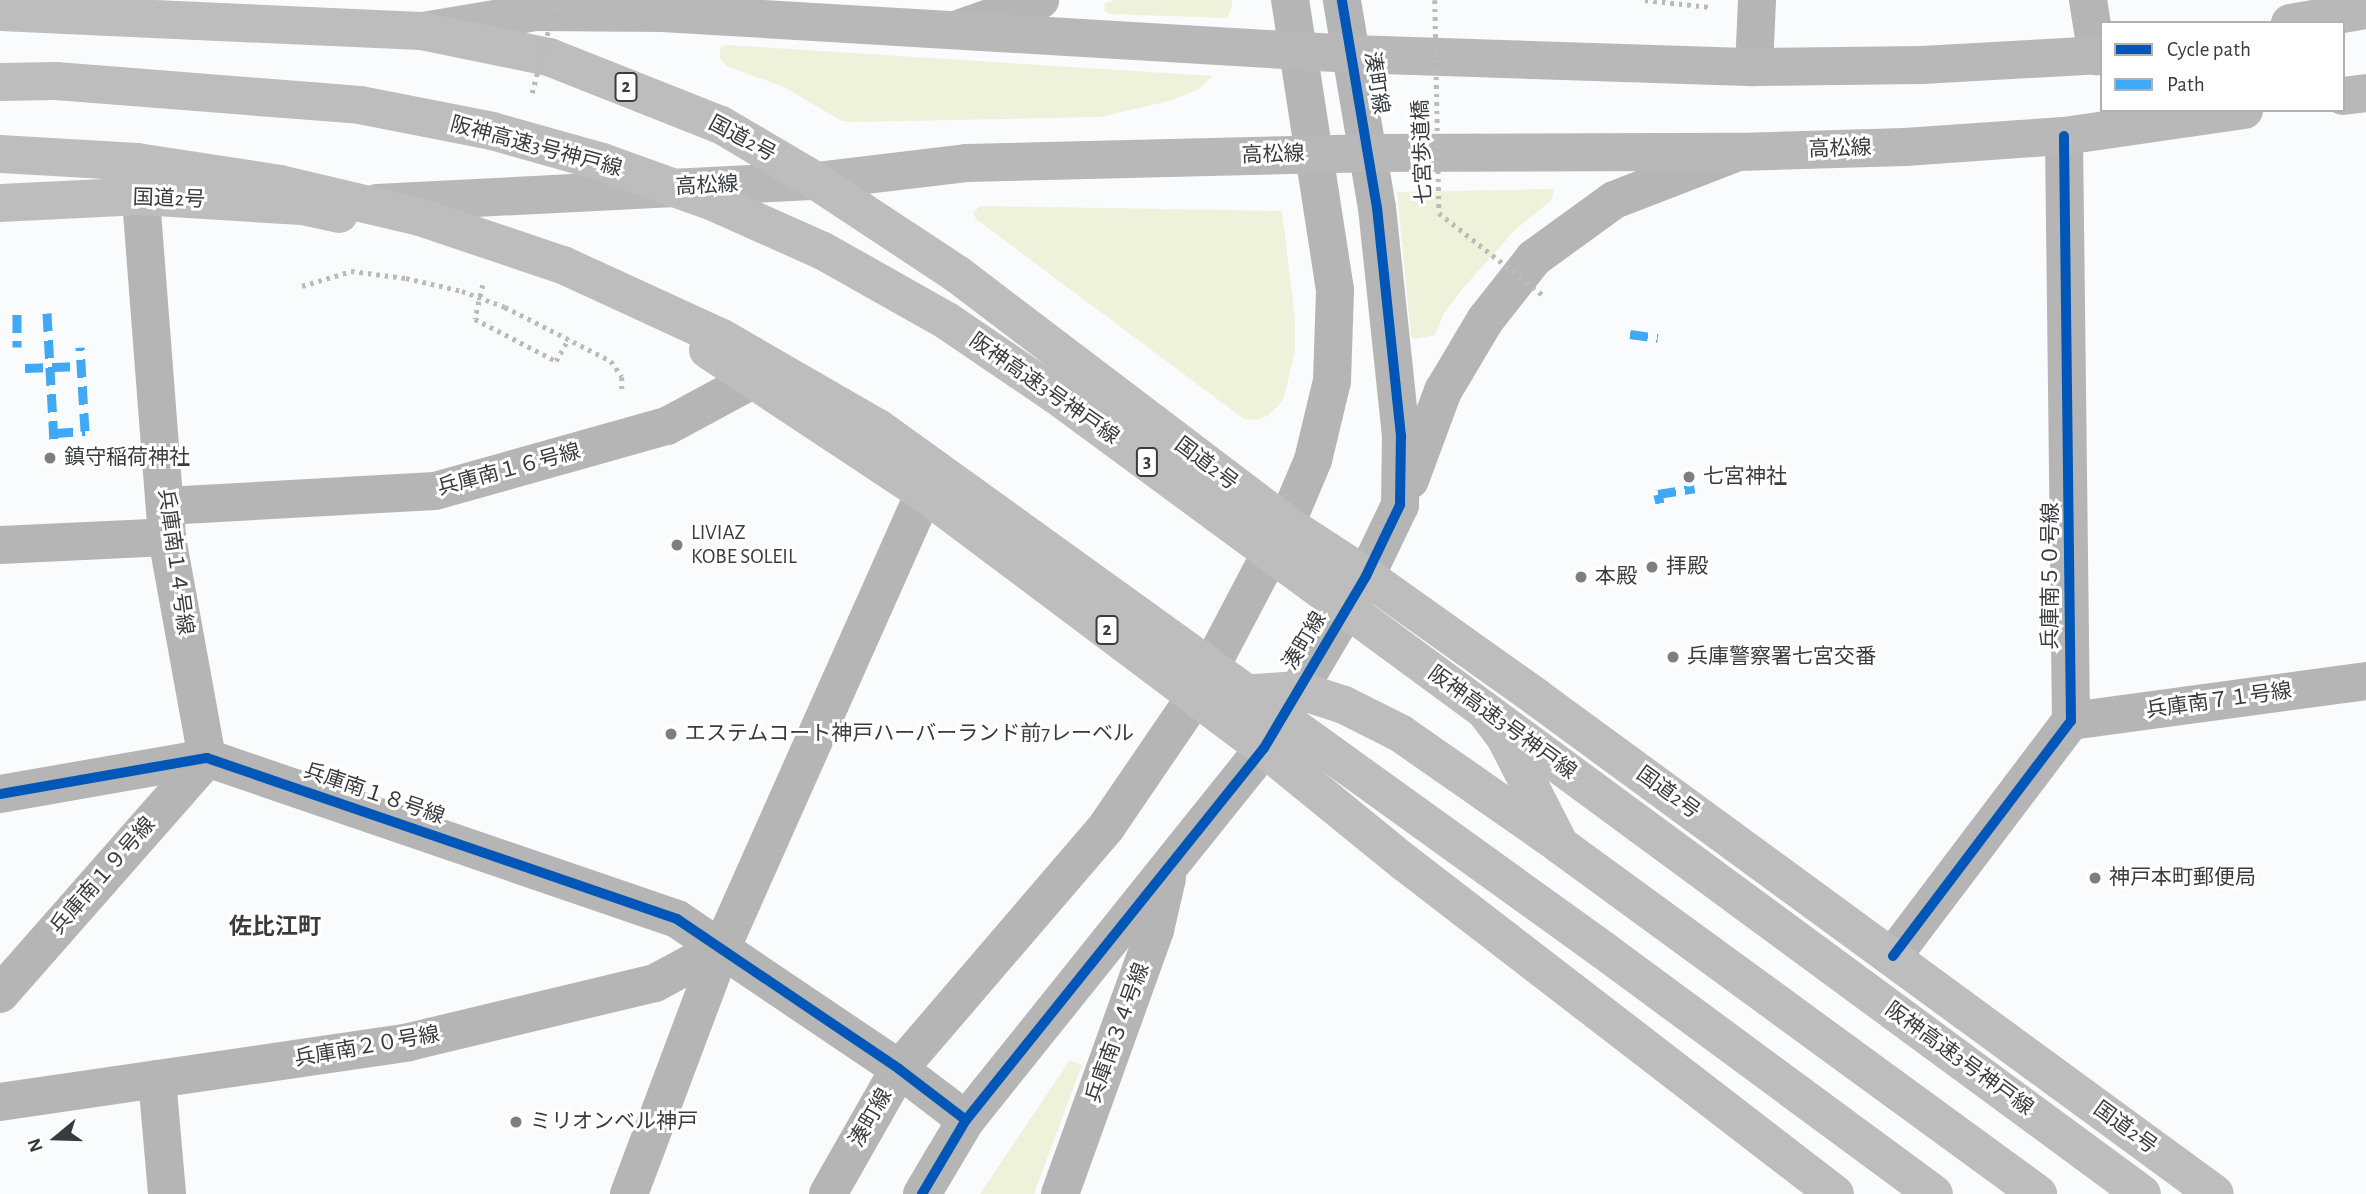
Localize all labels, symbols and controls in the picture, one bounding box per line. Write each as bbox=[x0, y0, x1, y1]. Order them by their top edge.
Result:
legend bbox=[2100, 21, 2345, 112]
text: Cycle path bbox=[2167, 39, 2251, 60]
street label: 湊町線 bbox=[1359, 50, 1393, 116]
road number: 2 bbox=[614, 72, 638, 102]
text: Path bbox=[2167, 74, 2205, 95]
street label: 七宮歩道橋 bbox=[1409, 99, 1437, 205]
street label: 国道2号 bbox=[704, 111, 780, 167]
street label: 阪神高速3号神戸線 bbox=[447, 112, 625, 182]
street label: 高松線 bbox=[1808, 135, 1872, 163]
street label: 高松線 bbox=[1241, 141, 1305, 169]
street label: 高松線 bbox=[675, 172, 739, 200]
street label: 国道2号 bbox=[132, 185, 206, 213]
street label: 阪神高速3号神戸線 bbox=[964, 328, 1124, 450]
street label: 国道2号 bbox=[1169, 432, 1243, 496]
street label: 兵庫南１６号線 bbox=[435, 439, 583, 501]
place label: 鎮守稲荷神社 bbox=[64, 445, 190, 471]
road number: 3 bbox=[1135, 446, 1159, 477]
marker: 鎮守稲荷神社 bbox=[42, 450, 58, 466]
place label: 七宮神社 bbox=[1703, 464, 1787, 490]
marker: 七宮神社 bbox=[1681, 469, 1697, 485]
street label: 兵庫南１４号線 bbox=[152, 487, 198, 637]
street label: 兵庫南５０号線 bbox=[2038, 503, 2064, 649]
place label: LIVIAZ KOBE SOLEIL bbox=[691, 520, 797, 570]
marker: LIVIAZ KOBE SOLEIL bbox=[669, 537, 685, 553]
place label: 拝殿 bbox=[1666, 554, 1708, 580]
marker: 拝殿 bbox=[1644, 559, 1660, 575]
place label: 本殿 bbox=[1595, 564, 1637, 590]
marker: 本殿 bbox=[1573, 569, 1589, 585]
street label: 湊町線 bbox=[1278, 608, 1332, 674]
road number: 2 bbox=[1095, 614, 1119, 646]
place label: 兵庫警察署七宮交番 bbox=[1687, 644, 1876, 670]
marker: 兵庫警察署七宮交番 bbox=[1665, 649, 1681, 665]
street label: 阪神高速3号神戸線 bbox=[1423, 661, 1581, 785]
street label: 兵庫南７１号線 bbox=[2144, 678, 2294, 724]
place label: エステムコート神戸ハーバーランド前7レーベル bbox=[685, 721, 1135, 747]
marker: エステムコート神戸ハーバーランド前7レーベル bbox=[663, 726, 679, 742]
street label: 兵庫南１８号線 bbox=[300, 758, 448, 830]
street label: 国道2号 bbox=[1631, 761, 1705, 825]
street label: 兵庫南１９号線 bbox=[45, 812, 161, 940]
place label: 神戸本町郵便局 bbox=[2109, 865, 2256, 891]
marker: 神戸本町郵便局 bbox=[2087, 870, 2103, 886]
district label: 佐比江町 bbox=[229, 914, 321, 942]
street label: 兵庫南３４号線 bbox=[1081, 960, 1155, 1106]
street label: 阪神高速3号神戸線 bbox=[1880, 997, 2038, 1121]
street label: 兵庫南２０号線 bbox=[292, 1022, 442, 1072]
street label: 湊町線 bbox=[844, 1084, 898, 1152]
street label: 国道2号 bbox=[2088, 1096, 2162, 1160]
north arrow bbox=[21, 1103, 91, 1173]
place label: ミリオンベル神戸 bbox=[530, 1109, 698, 1135]
marker: ミリオンベル神戸 bbox=[508, 1114, 524, 1130]
text: N bbox=[25, 1136, 47, 1154]

